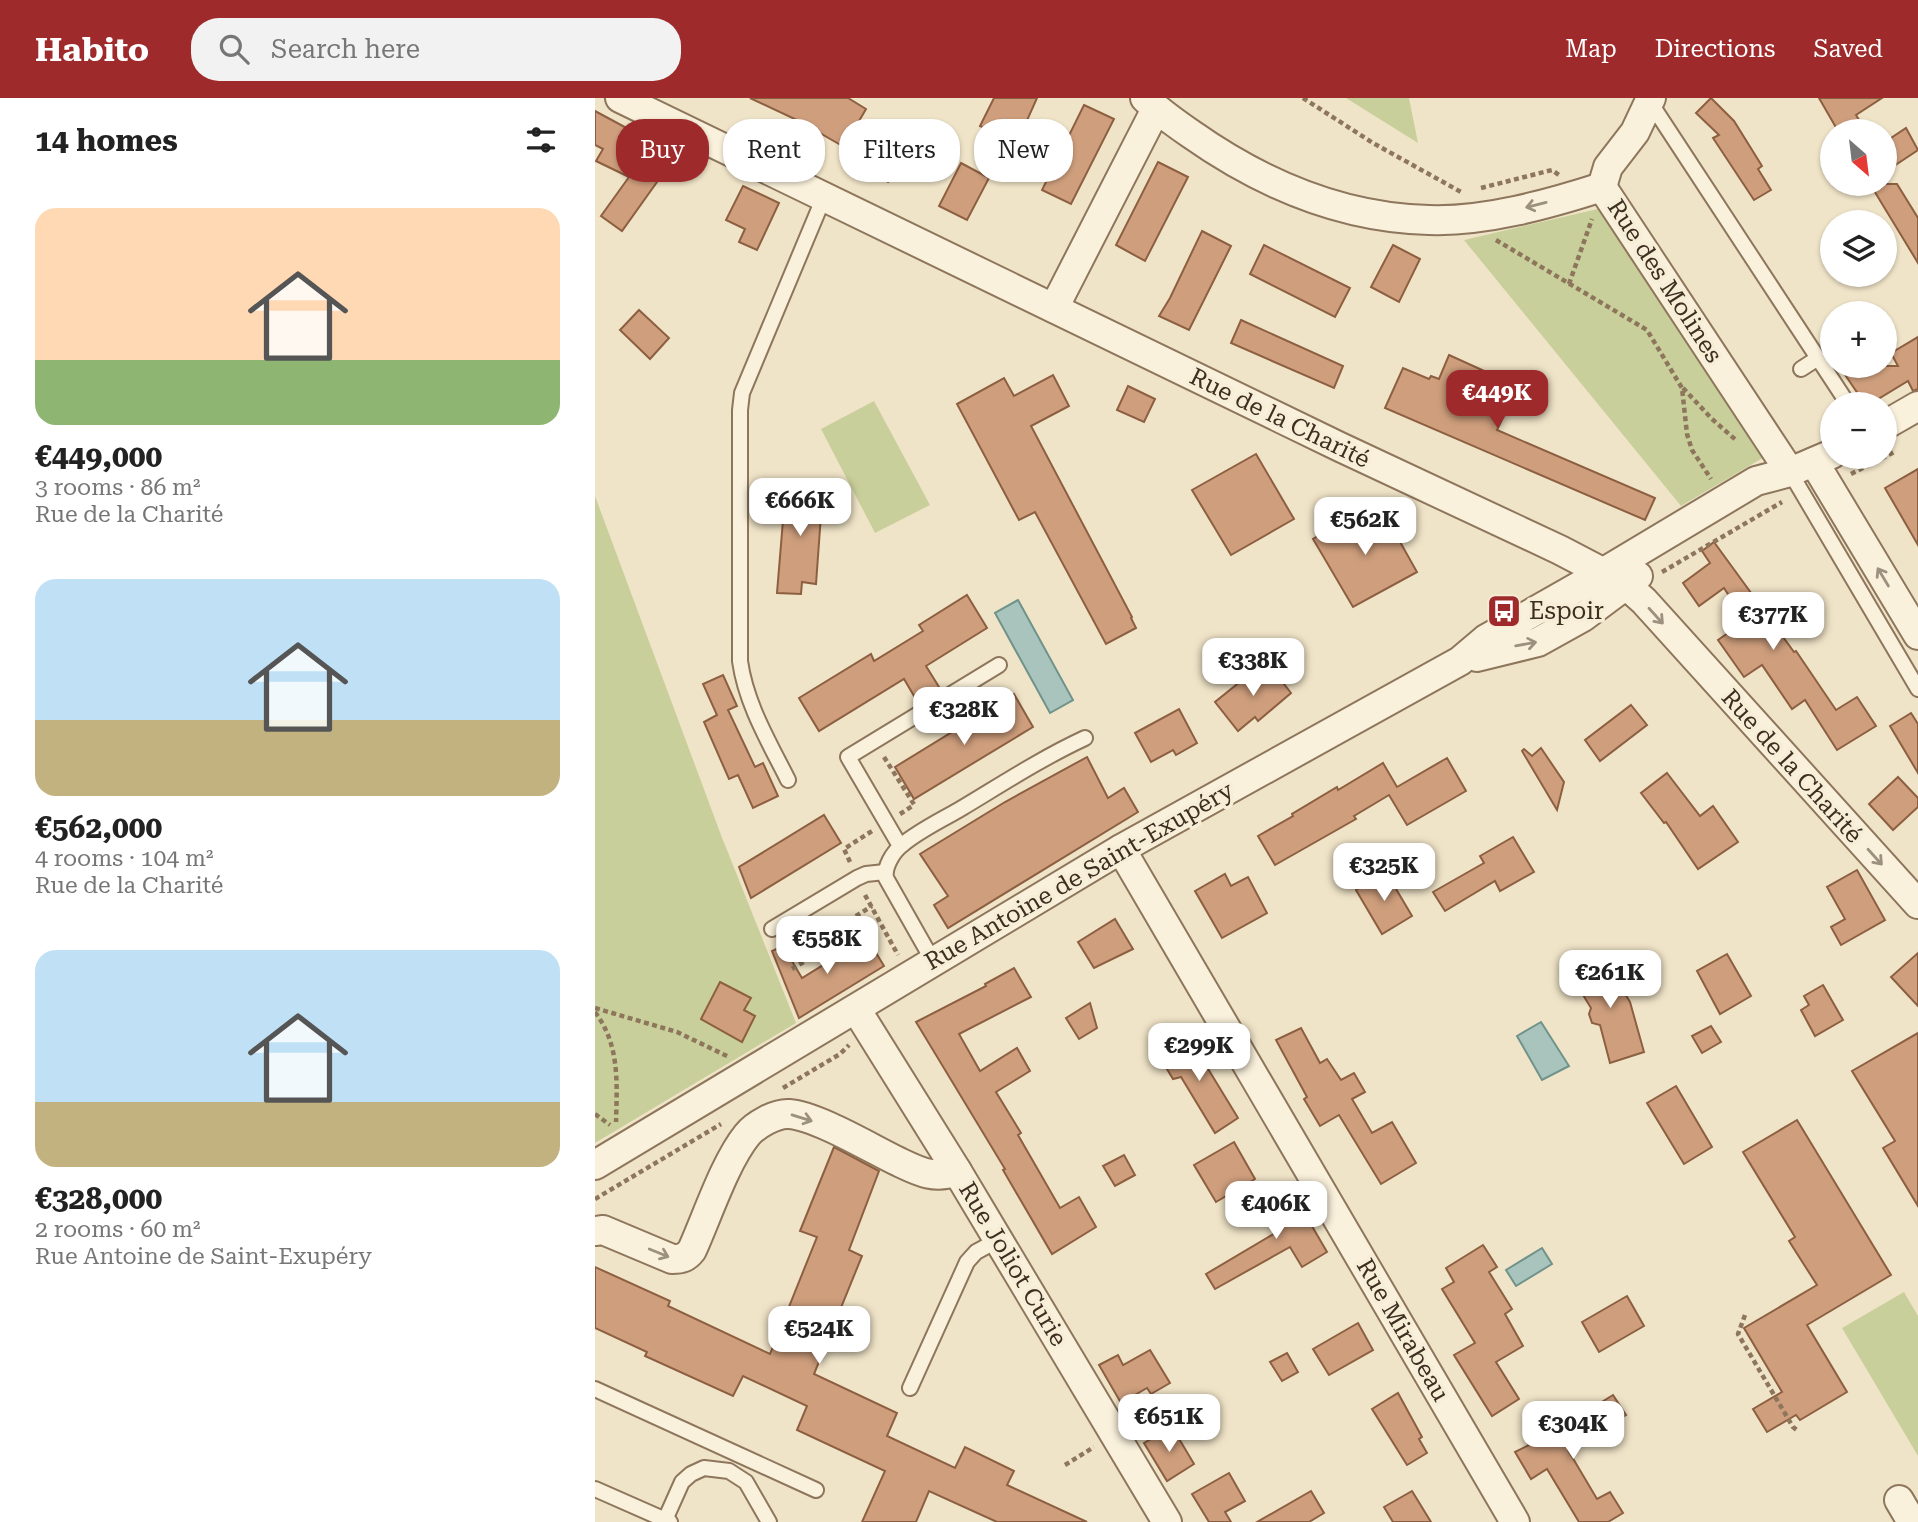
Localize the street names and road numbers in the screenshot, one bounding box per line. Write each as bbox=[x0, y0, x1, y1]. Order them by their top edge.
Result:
street label: Rue des Molines bbox=[1602, 194, 1728, 368]
street label: Rue de la Charité bbox=[1185, 362, 1375, 474]
street label: Rue de la Charité bbox=[1716, 684, 1868, 848]
street label: Rue Antoine de Saint-Exupéry bbox=[920, 776, 1239, 976]
street label: Rue Joliot Curie bbox=[953, 1177, 1073, 1351]
street label: Rue Mirabeau bbox=[1351, 1254, 1455, 1406]

